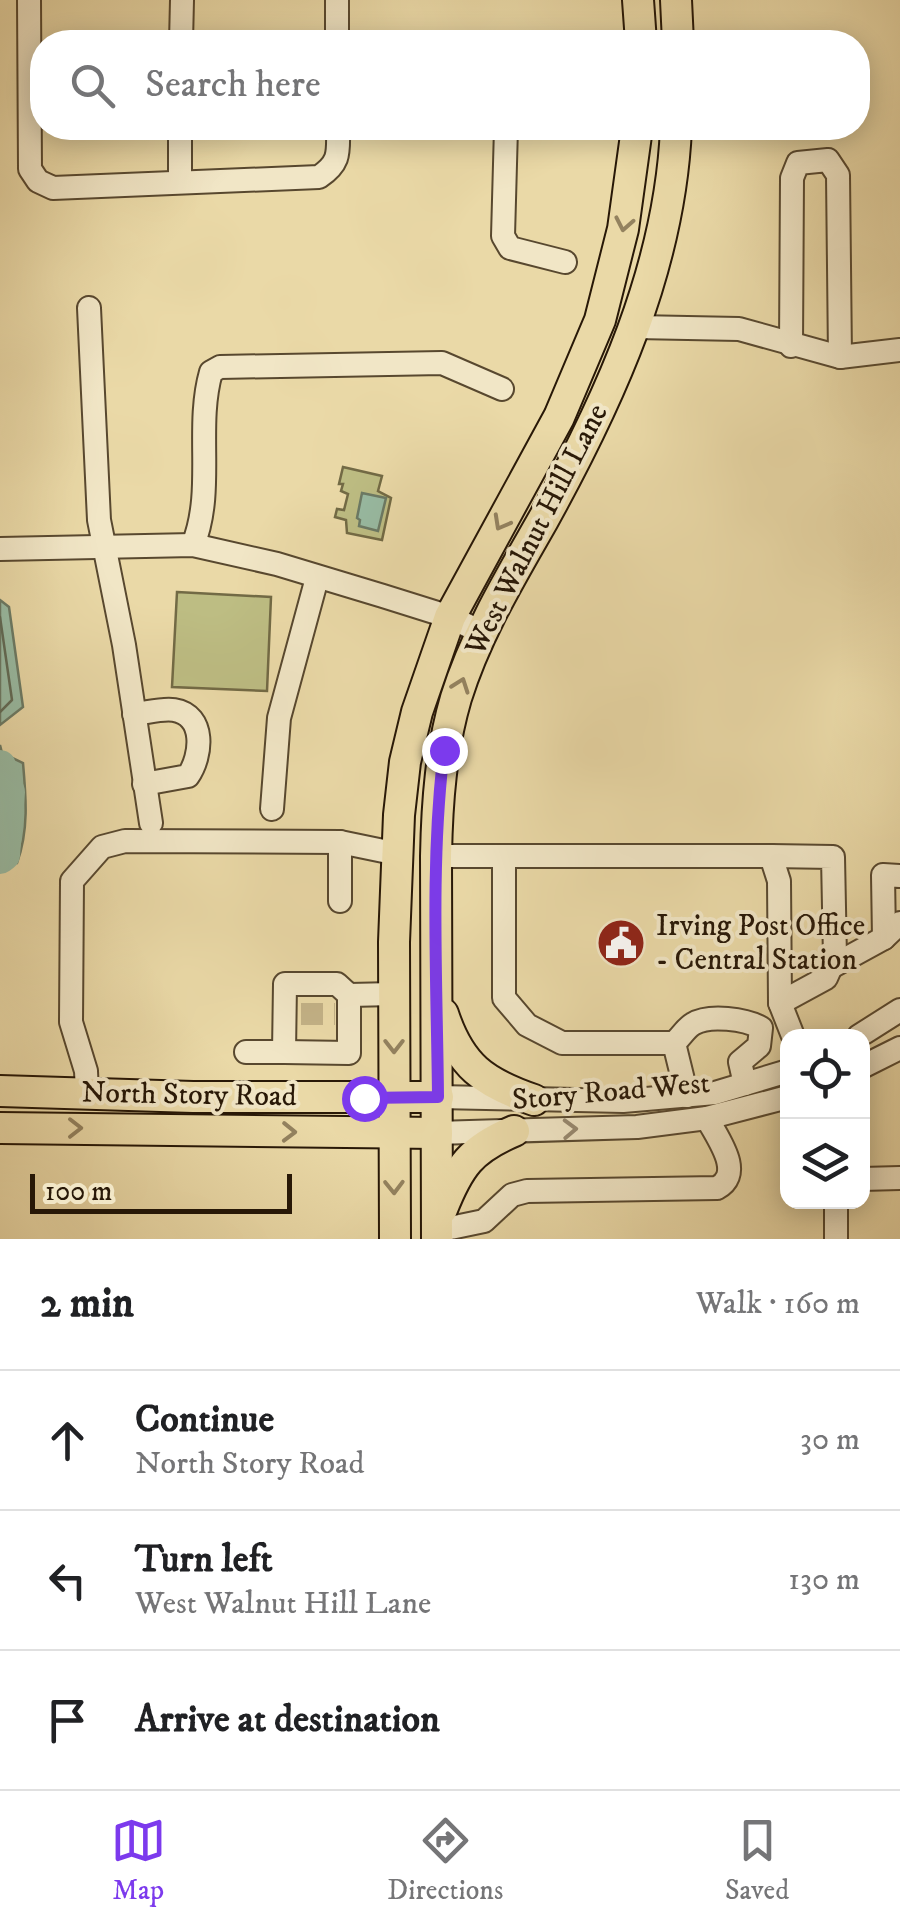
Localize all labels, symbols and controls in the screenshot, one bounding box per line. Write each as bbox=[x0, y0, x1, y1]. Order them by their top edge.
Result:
search box bbox=[30, 30, 870, 140]
icon: search bbox=[65, 58, 120, 113]
text: Search here bbox=[145, 61, 321, 109]
one-way arrow bbox=[614, 216, 635, 232]
street label: West Walnut Hill Lane bbox=[457, 398, 617, 663]
one-way arrow bbox=[494, 512, 514, 530]
one-way arrow bbox=[449, 678, 470, 695]
route end bbox=[422, 728, 468, 774]
place label: Irving Post Office - Central Station bbox=[656, 908, 865, 979]
public building icon: Irving Post Office - Central Station bbox=[595, 917, 647, 969]
map controls bbox=[780, 1029, 870, 1209]
button: locate bbox=[780, 1029, 870, 1119]
one-way arrow bbox=[383, 1040, 405, 1055]
street label: Story Road West bbox=[511, 1065, 711, 1119]
street label: North Story Road bbox=[81, 1075, 297, 1115]
route start bbox=[342, 1076, 388, 1122]
one-way arrow bbox=[68, 1117, 84, 1139]
one-way arrow bbox=[562, 1119, 578, 1140]
button: layers bbox=[780, 1119, 870, 1209]
one-way arrow bbox=[282, 1121, 298, 1142]
scale bar bbox=[30, 1169, 292, 1214]
text: 100 m bbox=[45, 1174, 112, 1209]
one-way arrow bbox=[383, 1180, 405, 1195]
text: 2 min bbox=[40, 1278, 134, 1330]
text: Walk · 160 m bbox=[696, 1284, 860, 1324]
text: Continue bbox=[135, 1396, 274, 1444]
icon: ahead bbox=[40, 1413, 95, 1468]
text: 30 m bbox=[800, 1420, 860, 1460]
text: North Story Road bbox=[135, 1444, 365, 1484]
text: Turn left bbox=[135, 1536, 273, 1584]
icon: left bbox=[40, 1553, 95, 1608]
text: 130 m bbox=[788, 1560, 860, 1600]
text: West Walnut Hill Lane bbox=[135, 1584, 431, 1624]
icon: arrive bbox=[40, 1693, 95, 1748]
text: Arrive at destination bbox=[135, 1696, 440, 1744]
tab: Map bbox=[111, 1813, 166, 1908]
tab: Directions bbox=[387, 1813, 503, 1908]
tab: Saved bbox=[725, 1813, 789, 1908]

